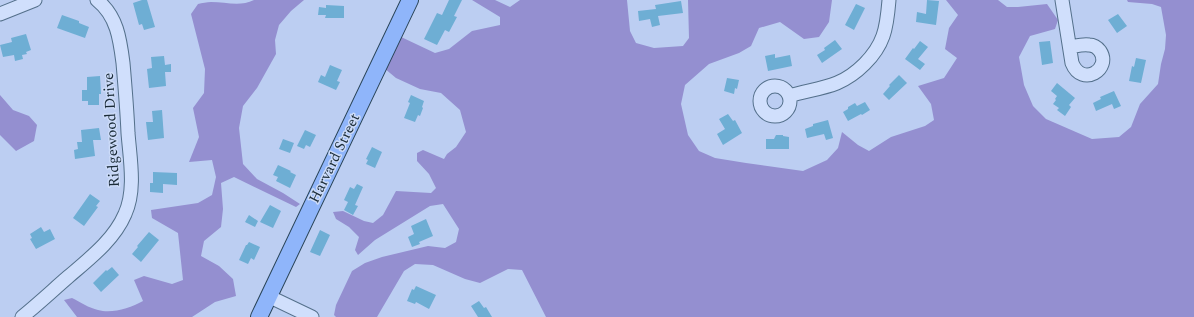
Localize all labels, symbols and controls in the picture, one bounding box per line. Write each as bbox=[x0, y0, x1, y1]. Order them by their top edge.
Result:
street label: Ridgewood Drive bbox=[97, 72, 126, 188]
street label: Harvard Street bbox=[303, 109, 366, 207]

